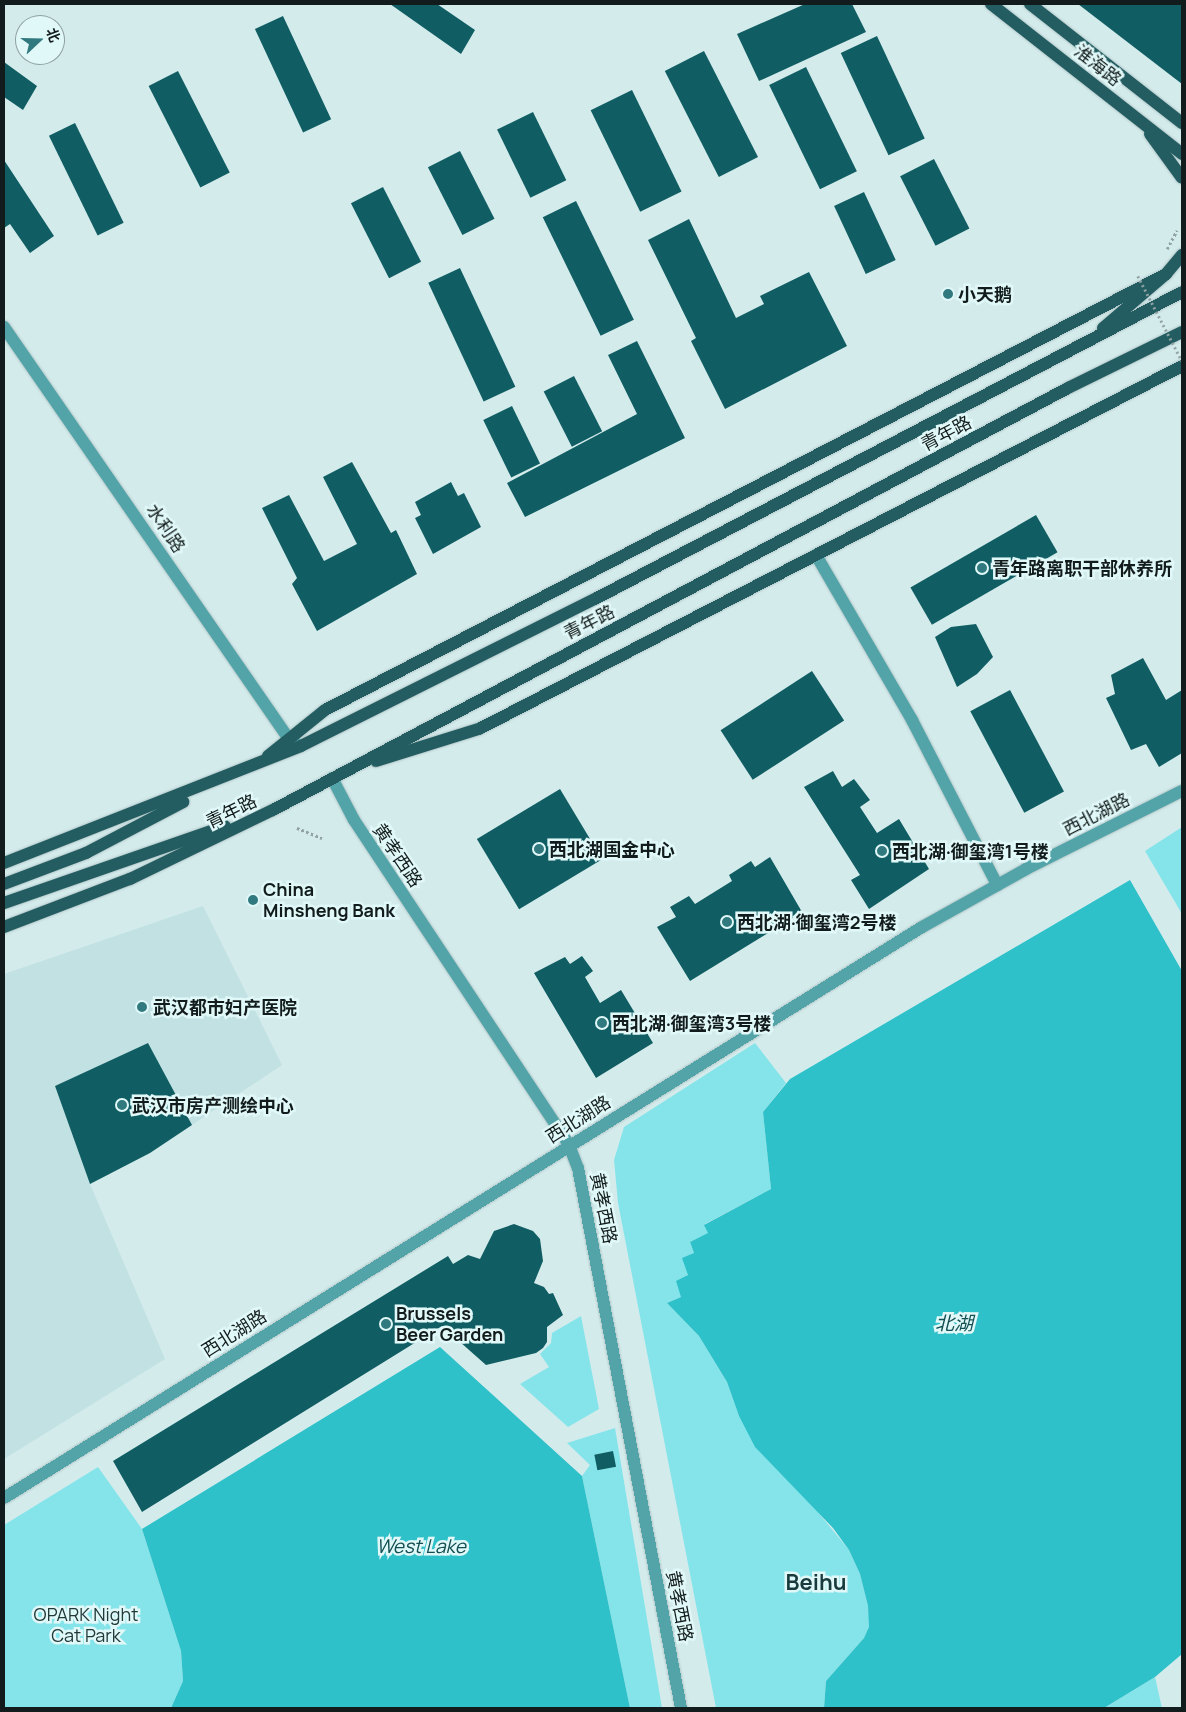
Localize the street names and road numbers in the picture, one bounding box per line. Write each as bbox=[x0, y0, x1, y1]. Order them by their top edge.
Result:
street label: 淮海路 bbox=[1070, 40, 1126, 90]
street label: 青年路 bbox=[917, 411, 975, 455]
street label: 水利路 bbox=[142, 500, 190, 556]
street label: 青年路 bbox=[560, 600, 618, 644]
street label: 西北湖路 bbox=[1059, 788, 1133, 840]
street label: 青年路 bbox=[202, 789, 260, 833]
street label: 黄孝西路 bbox=[369, 819, 427, 891]
street label: 西北湖路 bbox=[542, 1091, 614, 1147]
street label: 黄孝西路 bbox=[587, 1171, 621, 1245]
street label: 西北湖路 bbox=[198, 1305, 270, 1361]
street label: 黄孝西路 bbox=[663, 1569, 697, 1643]

